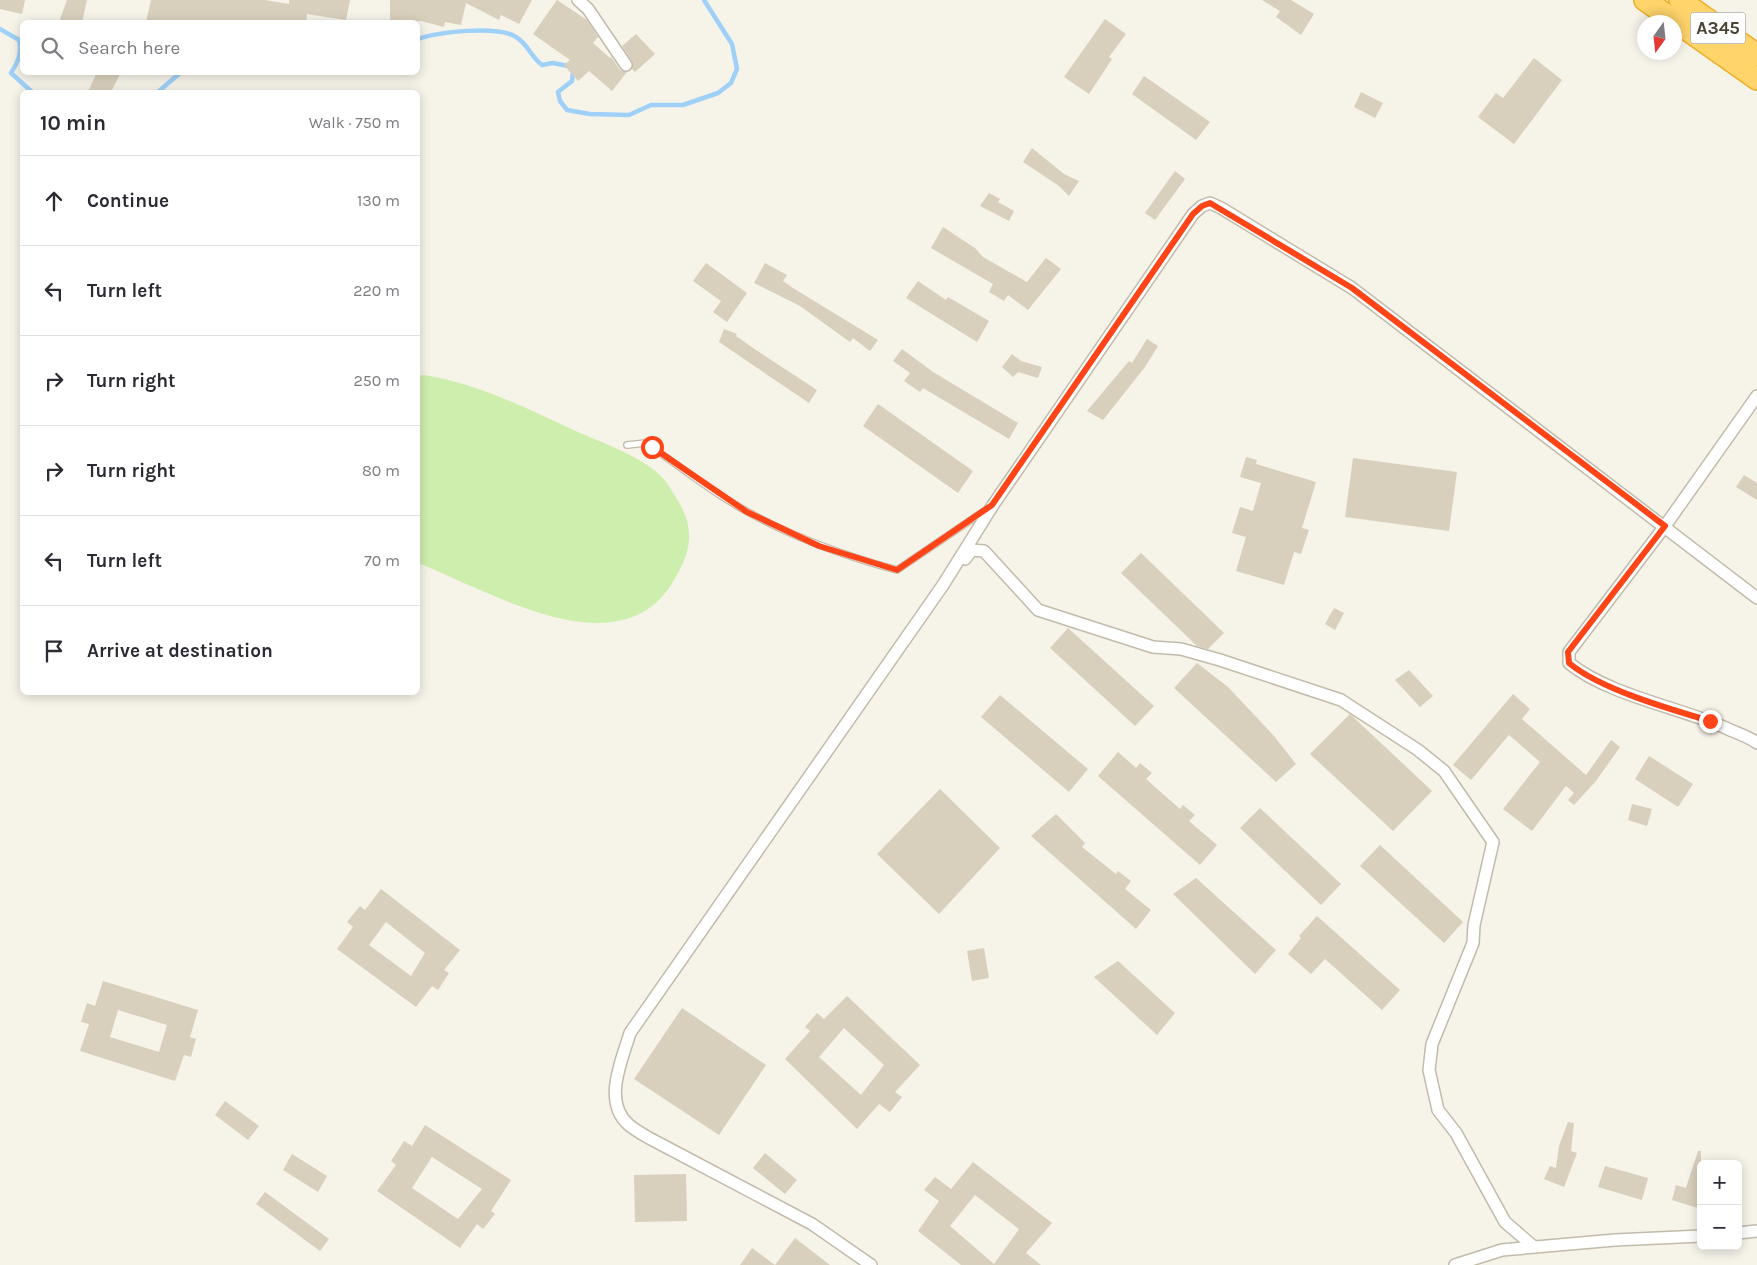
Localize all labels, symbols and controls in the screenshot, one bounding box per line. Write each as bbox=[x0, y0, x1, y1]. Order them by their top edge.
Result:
road number: A345 bbox=[1690, 12, 1746, 44]
north arrow bbox=[1637, 15, 1682, 60]
search box bbox=[20, 20, 420, 75]
icon: search bbox=[38, 34, 66, 62]
text: Search here bbox=[78, 37, 180, 59]
text: 10 min bbox=[40, 111, 106, 135]
text: Walk · 750 m bbox=[309, 113, 400, 132]
icon: ahead bbox=[40, 187, 68, 215]
text: Continue bbox=[87, 190, 169, 212]
text: 130 m bbox=[357, 191, 400, 210]
icon: left bbox=[40, 277, 68, 305]
text: Turn left bbox=[87, 280, 162, 302]
text: 220 m bbox=[353, 281, 400, 300]
icon: right bbox=[40, 367, 68, 395]
text: Turn right bbox=[87, 370, 176, 392]
text: 250 m bbox=[353, 371, 400, 390]
route start bbox=[641, 436, 664, 459]
icon: right bbox=[40, 457, 68, 485]
text: Turn right bbox=[87, 460, 176, 482]
text: 80 m bbox=[362, 461, 400, 480]
icon: left bbox=[40, 547, 68, 575]
text: Turn left bbox=[87, 550, 162, 572]
text: 70 m bbox=[364, 551, 400, 570]
icon: arrive bbox=[40, 637, 68, 665]
text: Arrive at destination bbox=[87, 640, 273, 662]
route end bbox=[1699, 710, 1722, 733]
map controls bbox=[1697, 1160, 1742, 1250]
button: + bbox=[1697, 1160, 1742, 1205]
button: − bbox=[1697, 1205, 1742, 1250]

